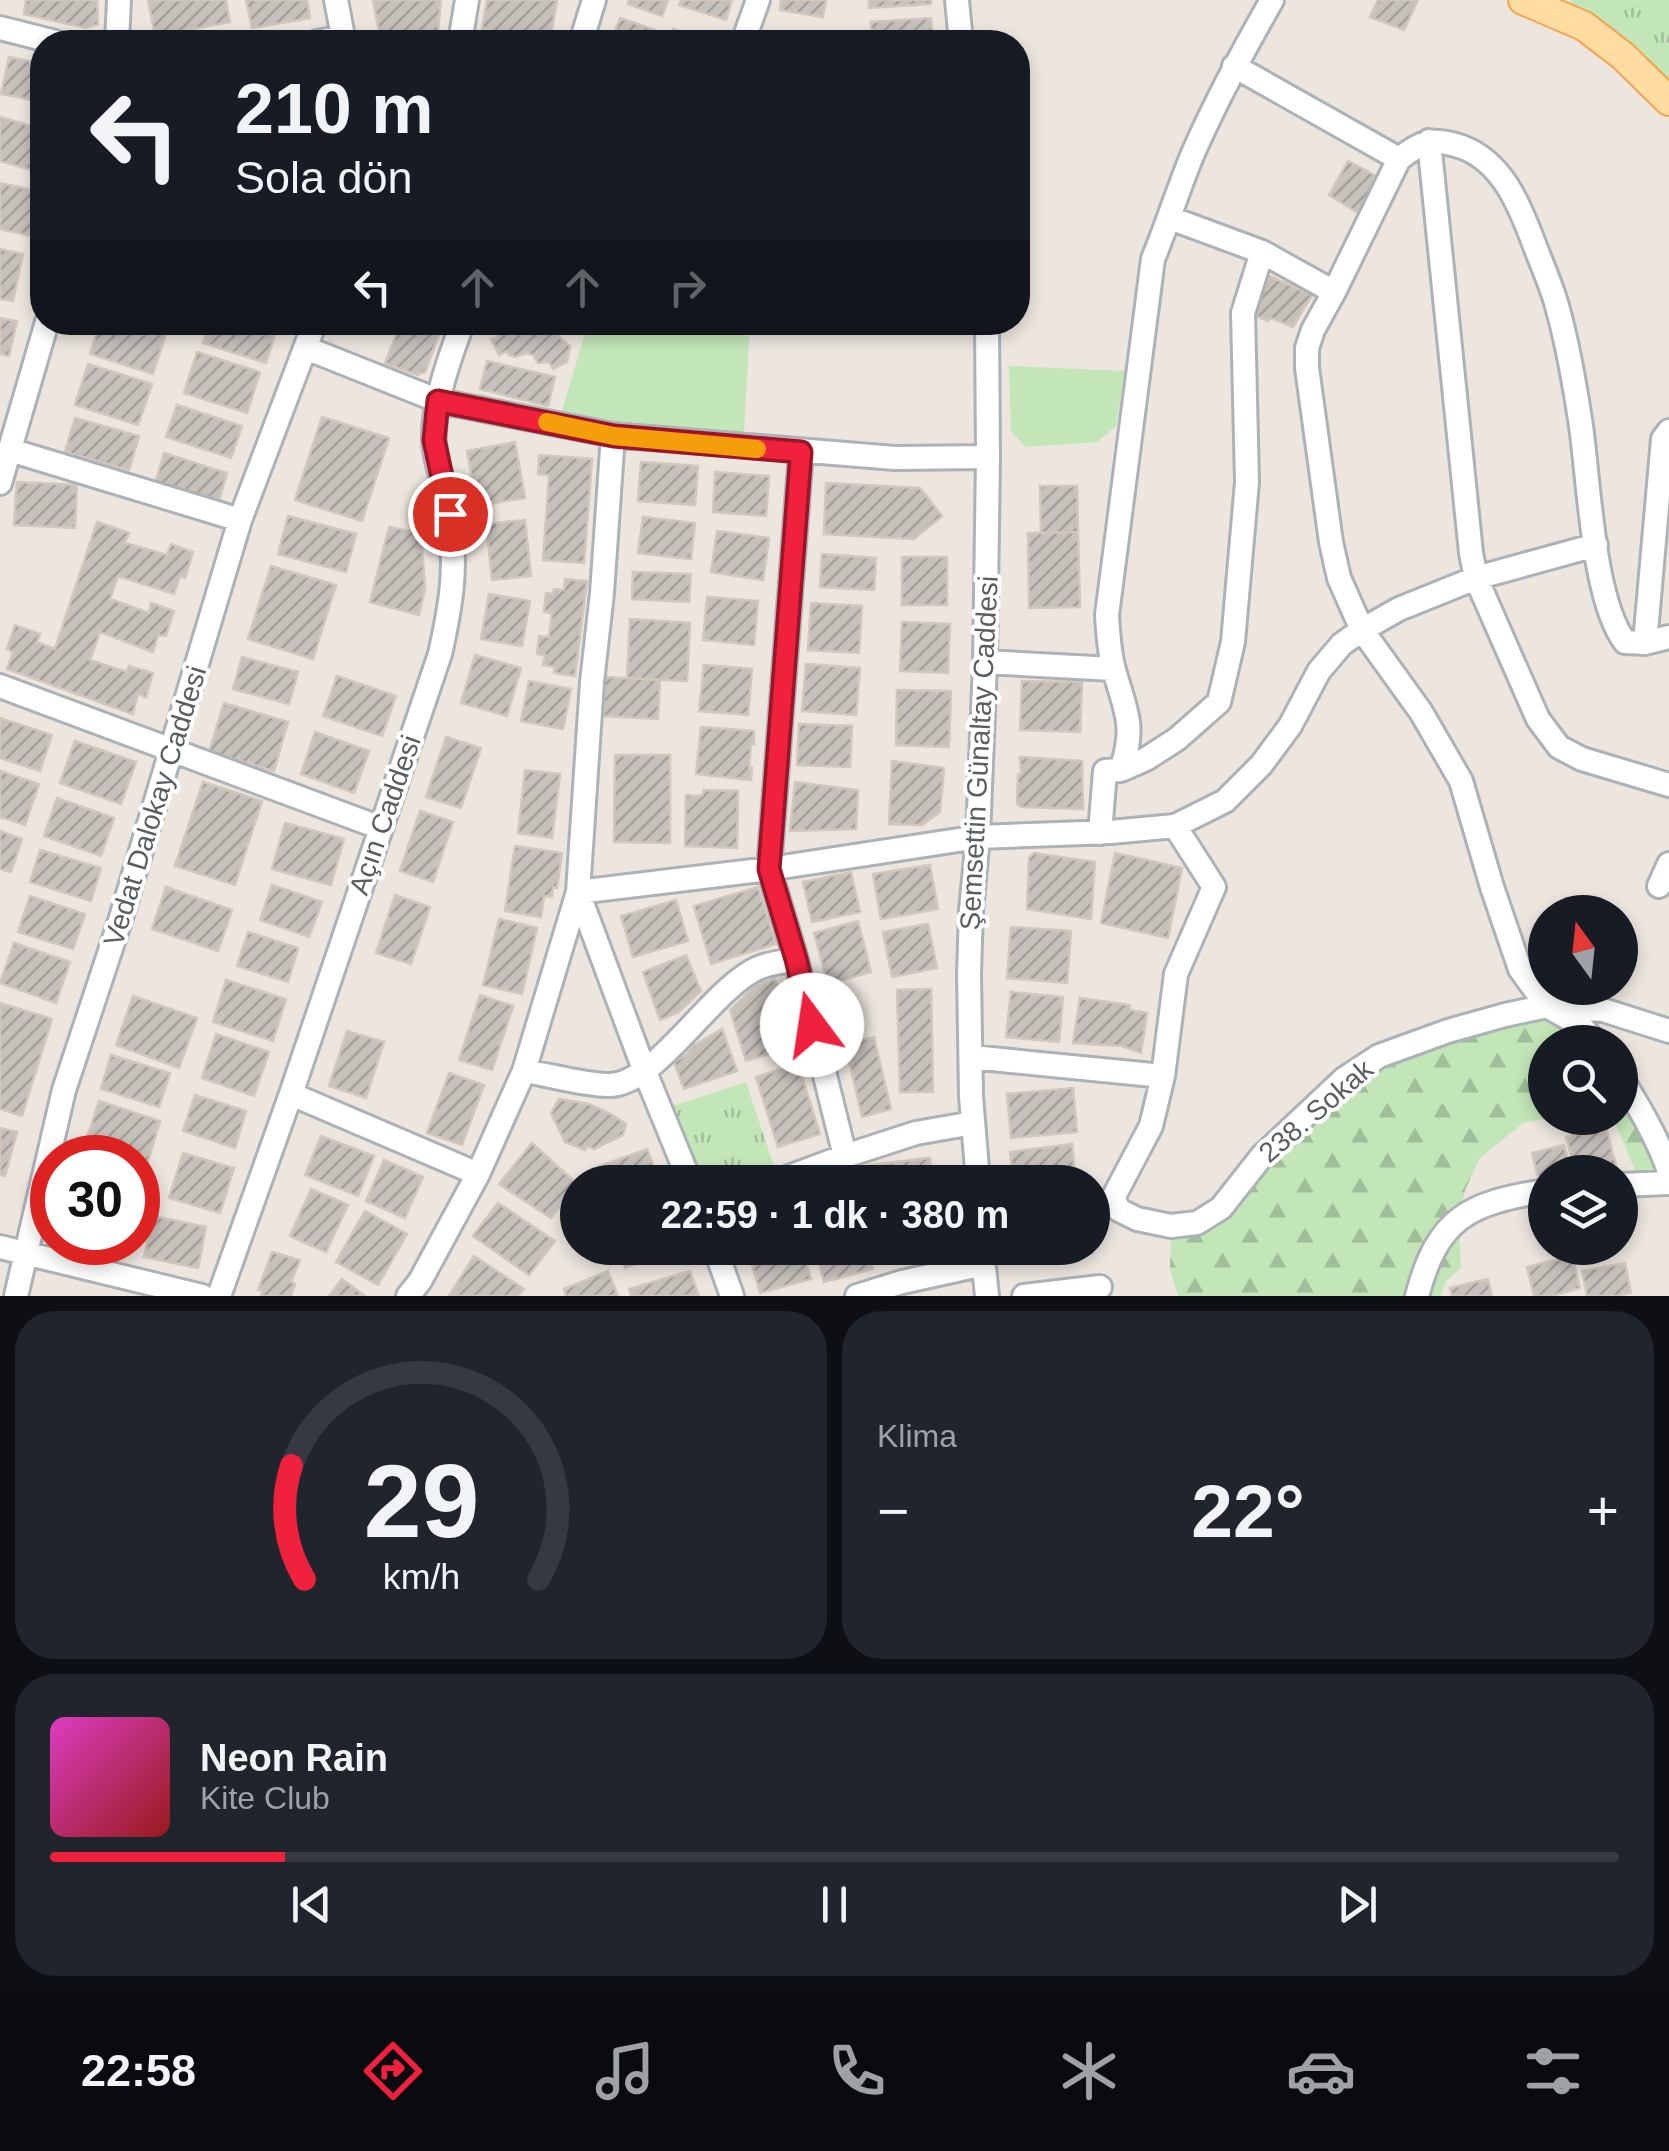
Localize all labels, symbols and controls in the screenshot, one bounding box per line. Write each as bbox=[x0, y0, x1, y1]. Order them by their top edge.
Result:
icon: left bbox=[70, 70, 200, 200]
text: 210 m bbox=[235, 70, 433, 148]
text: Sola dön bbox=[235, 152, 413, 203]
icon: left bbox=[345, 260, 400, 315]
icon: ahead bbox=[450, 260, 505, 315]
icon: ahead bbox=[555, 260, 610, 315]
icon: right bbox=[660, 260, 715, 315]
pin bbox=[408, 472, 493, 557]
icon: arrive bbox=[423, 487, 478, 542]
street label: Şemsettin Günaltay Caddesi bbox=[954, 575, 1004, 931]
street label: Vedat Dalokay Caddesi bbox=[98, 662, 212, 950]
street label: Açın Caddesi bbox=[343, 731, 427, 899]
north arrow bbox=[1528, 895, 1638, 1005]
map controls bbox=[1528, 895, 1638, 1265]
position arrow bbox=[760, 973, 864, 1077]
button: search bbox=[1528, 1025, 1638, 1135]
street label: 238. Sokak bbox=[1253, 1053, 1380, 1169]
speed limit sign: 30 bbox=[30, 1135, 160, 1265]
button: layers bbox=[1528, 1155, 1638, 1265]
text: 22:59 · 1 dk · 380 m bbox=[661, 1194, 1009, 1236]
text: Klima bbox=[877, 1418, 957, 1454]
text: 29 bbox=[363, 1443, 479, 1559]
text: 22° bbox=[1191, 1469, 1305, 1553]
text: − bbox=[877, 1480, 909, 1542]
text: + bbox=[1587, 1480, 1619, 1542]
text: km/h bbox=[382, 1557, 460, 1597]
text: Neon Rain bbox=[200, 1737, 388, 1779]
text: Kite Club bbox=[200, 1780, 330, 1816]
icon: previous bbox=[284, 1877, 339, 1932]
icon: pause bbox=[807, 1877, 862, 1932]
icon: next bbox=[1330, 1877, 1385, 1932]
icon: directions bbox=[358, 2036, 428, 2106]
icon: music bbox=[590, 2036, 660, 2106]
icon: phone bbox=[822, 2036, 892, 2106]
icon: climate bbox=[1054, 2036, 1124, 2106]
icon: car bbox=[1286, 2036, 1356, 2106]
icon: filters bbox=[1518, 2036, 1588, 2106]
text: 22:58 bbox=[81, 2045, 196, 2096]

